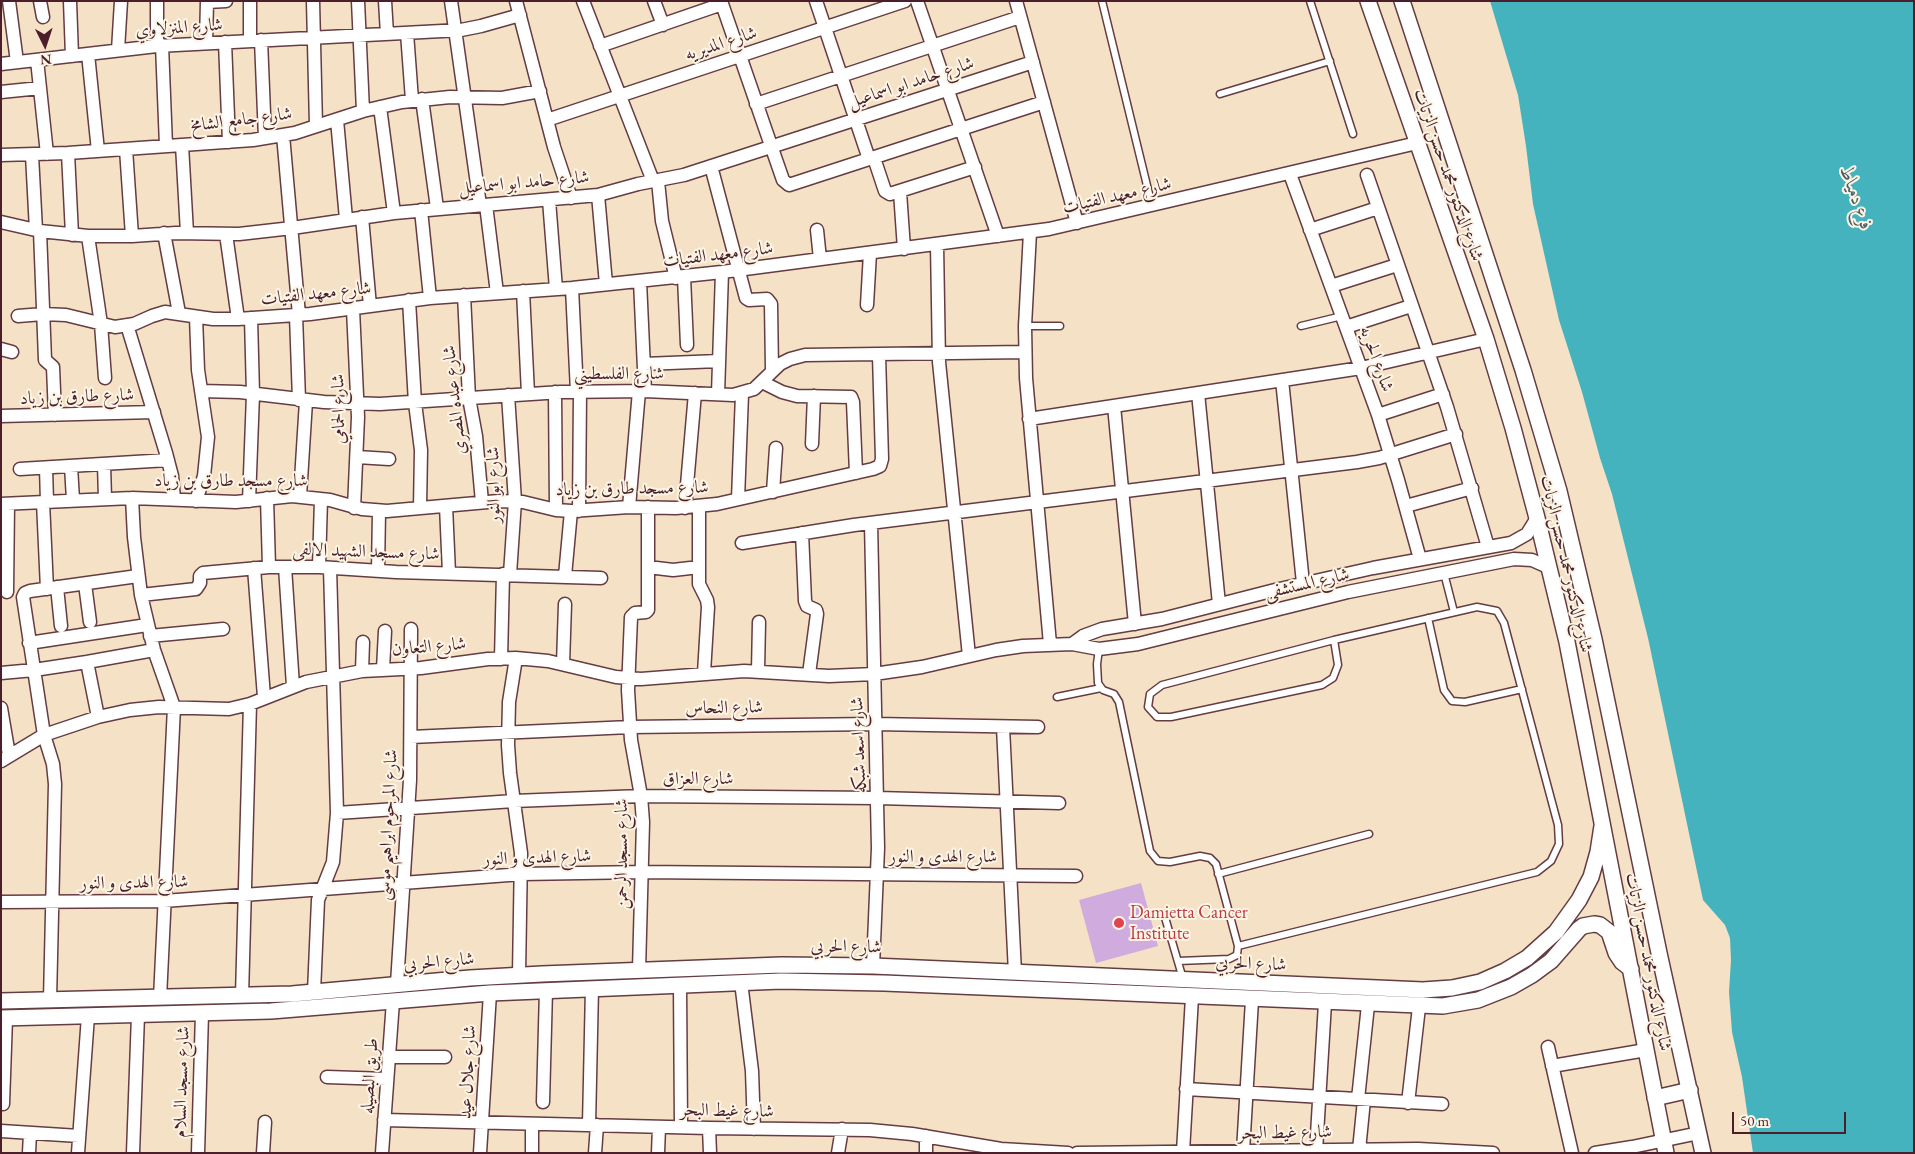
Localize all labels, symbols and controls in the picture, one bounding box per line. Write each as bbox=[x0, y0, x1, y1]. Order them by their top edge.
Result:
street label: شارع المنزلاوي bbox=[135, 14, 223, 42]
north arrow bbox=[20, 20, 70, 70]
street label: شارع المديريه bbox=[682, 22, 760, 66]
text: N bbox=[40, 51, 52, 69]
street label: شارع حامد ابو اسماعيل bbox=[845, 52, 977, 114]
street label: شارع الدكتور محمد حسن الزيات bbox=[1408, 86, 1488, 264]
street label: شارع جامع الشامخ bbox=[189, 103, 293, 137]
water label: فرع دمياط bbox=[1834, 163, 1878, 233]
street label: شارع حامد ابو اسماعيل bbox=[458, 167, 590, 199]
street label: شارع معهد الفتيات bbox=[1061, 173, 1173, 219]
street label: شارع معهد الفتيات bbox=[662, 238, 774, 272]
street label: شارع معهد الفتيات bbox=[260, 277, 372, 311]
street label: شارع الحريه bbox=[1354, 323, 1398, 395]
street label: شارع عبده المصري bbox=[439, 344, 471, 456]
street label: شارع الفلسطيني bbox=[574, 363, 664, 385]
street label: شارع الحمامي bbox=[328, 374, 350, 444]
street label: شارع طارق بن زياد bbox=[19, 384, 135, 410]
street label: شارع ابو النور bbox=[483, 446, 505, 524]
street label: شارع مسجد طارق بن زياد bbox=[154, 470, 308, 492]
street label: شارع الدكتور محمد حسن الزيات bbox=[1535, 473, 1597, 655]
street label: شارع مسجد طارق بن زياد bbox=[555, 477, 709, 501]
street label: شارع مسجد الشهيد الالفى bbox=[292, 539, 440, 565]
street label: شارع المستشفى bbox=[1263, 564, 1351, 604]
street label: شارع التعاون bbox=[391, 633, 467, 661]
street label: شارع اسعد شبكه bbox=[847, 696, 871, 794]
street label: شارع النحاس bbox=[685, 697, 763, 719]
street label: شارع المرحوم ابراهيم موسى bbox=[373, 749, 403, 901]
street label: شارع العزاق bbox=[663, 768, 733, 790]
street label: شارع مسجد الرحمن bbox=[611, 798, 633, 910]
street label: شارع الهدى و النور bbox=[482, 845, 592, 871]
street label: شارع الهدى و النور bbox=[889, 846, 997, 868]
street label: شارع الهدى و النور bbox=[80, 871, 188, 895]
street label: شارع الدكتور محمد حسن الزيات bbox=[1620, 871, 1676, 1053]
place label: Damietta Cancer Institute bbox=[1130, 902, 1248, 944]
marker: Damietta Cancer Institute bbox=[1112, 916, 1126, 930]
street label: شارع الحربي bbox=[810, 936, 882, 958]
street label: شارع الحربي bbox=[403, 948, 475, 976]
street label: شارع الحربي bbox=[1215, 952, 1287, 976]
street label: شارع جلال عيد bbox=[455, 1024, 481, 1120]
street label: شارع مسجد السلام bbox=[169, 1026, 195, 1138]
street label: طريق البصيله bbox=[357, 1037, 383, 1115]
street label: شارع غيط البحر bbox=[680, 1099, 774, 1123]
scale bar bbox=[1735, 1102, 1849, 1134]
text: 50 m bbox=[1740, 1111, 1769, 1130]
street label: شارع غيط البحر bbox=[1238, 1121, 1332, 1145]

